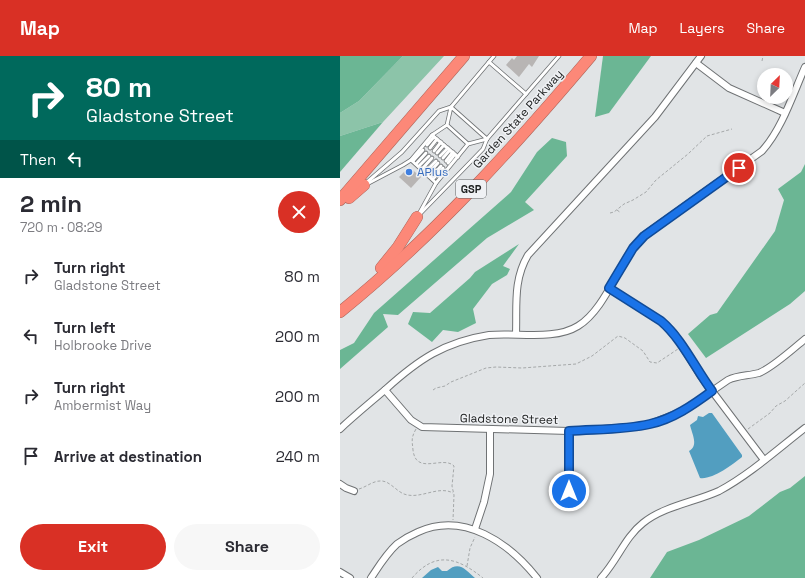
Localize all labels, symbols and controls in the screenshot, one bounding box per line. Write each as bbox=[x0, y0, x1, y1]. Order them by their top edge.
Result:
text: Map bbox=[20, 16, 60, 41]
text: Map bbox=[628, 19, 658, 37]
text: Layers bbox=[680, 19, 724, 37]
text: Share bbox=[746, 19, 785, 37]
street label: Garden State Parkway bbox=[469, 66, 567, 172]
north arrow bbox=[757, 68, 793, 104]
map controls bbox=[757, 68, 793, 104]
text: 80 m bbox=[86, 69, 152, 105]
icon: right bbox=[20, 72, 72, 124]
text: Gladstone Street bbox=[86, 104, 234, 127]
icon: left bbox=[64, 148, 86, 170]
text: Then bbox=[20, 150, 56, 169]
pin bbox=[722, 151, 756, 185]
icon: arrive bbox=[728, 157, 750, 179]
place label: APlus bbox=[417, 164, 448, 180]
marker: APlus bbox=[404, 167, 414, 177]
road number: GSP bbox=[456, 180, 486, 198]
text: 2 min bbox=[20, 188, 82, 219]
button: close bbox=[278, 191, 320, 233]
text: 720 m · 08:29 bbox=[20, 219, 103, 236]
text: Turn right bbox=[54, 258, 125, 277]
icon: right bbox=[20, 265, 42, 287]
text: 80 m bbox=[284, 267, 320, 286]
text: Gladstone Street bbox=[54, 277, 161, 294]
text: Turn left bbox=[54, 318, 116, 337]
icon: left bbox=[20, 325, 42, 347]
text: 200 m bbox=[275, 327, 320, 346]
text: Holbrooke Drive bbox=[54, 337, 152, 354]
text: Turn right bbox=[54, 378, 125, 397]
icon: right bbox=[20, 385, 42, 407]
text: 200 m bbox=[275, 387, 320, 406]
text: Ambermist Way bbox=[54, 397, 151, 414]
street label: Gladstone Street bbox=[460, 410, 558, 428]
icon: arrive bbox=[20, 445, 42, 467]
text: Arrive at destination bbox=[54, 447, 202, 466]
text: 240 m bbox=[276, 447, 320, 466]
position arrow bbox=[548, 470, 590, 512]
button: Exit bbox=[20, 524, 166, 570]
button: Share bbox=[174, 524, 320, 570]

